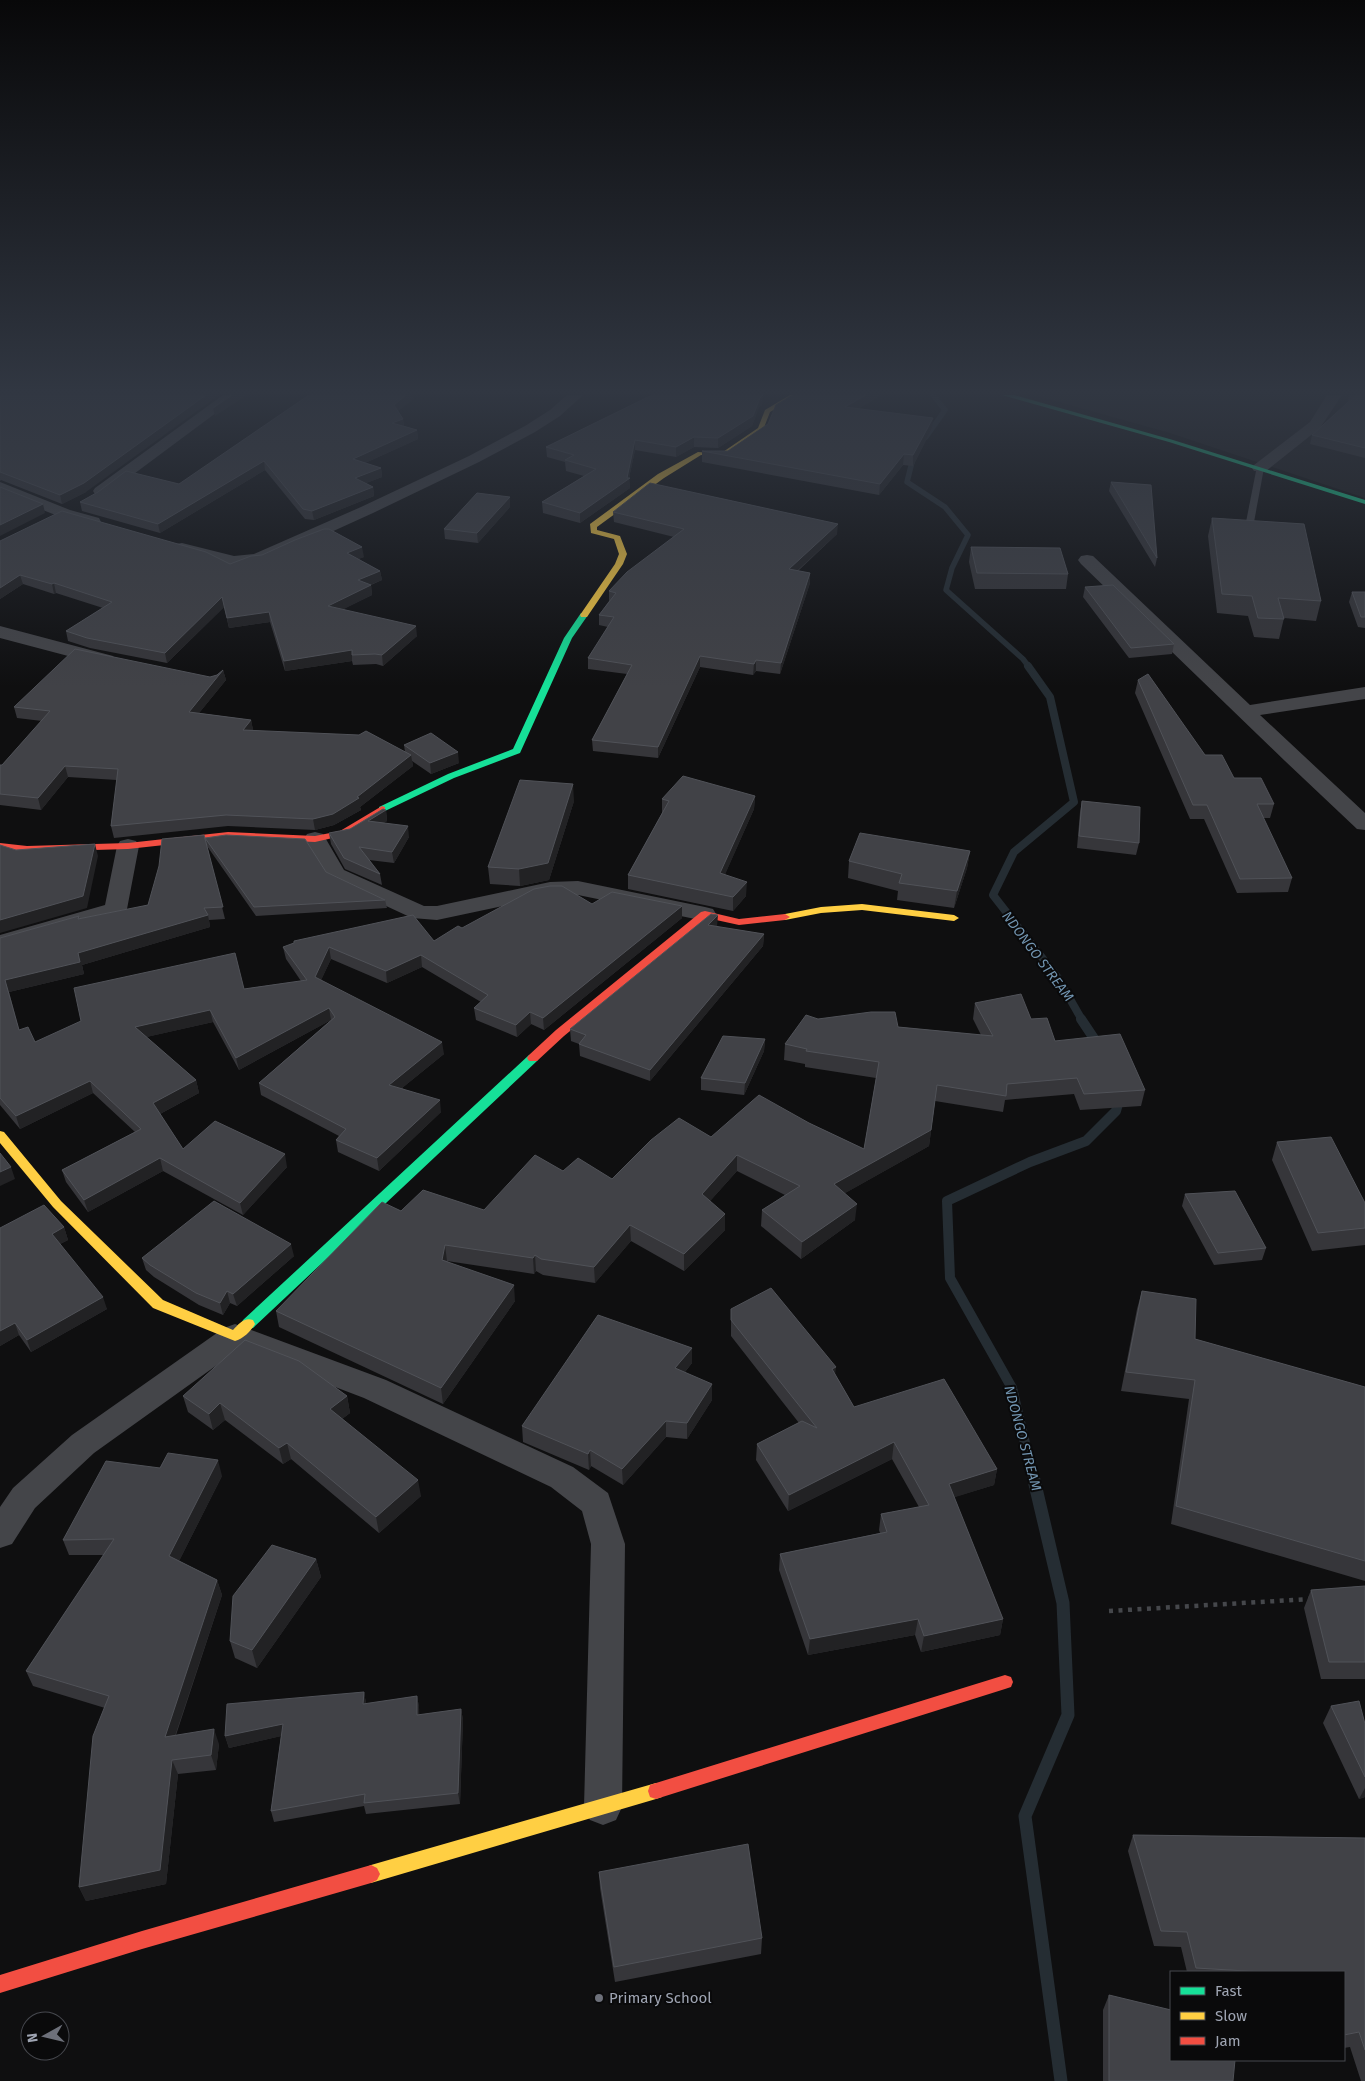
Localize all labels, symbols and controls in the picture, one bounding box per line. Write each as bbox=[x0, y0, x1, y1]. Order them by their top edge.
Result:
water label: NDONGO STREAM bbox=[998, 908, 1077, 1005]
water label: NDONGO STREAM bbox=[1000, 1384, 1045, 1493]
legend bbox=[1170, 1971, 1345, 2061]
text: Fast bbox=[1215, 1982, 1242, 2000]
place label: Primary School bbox=[609, 1989, 712, 2007]
marker: Primary School bbox=[593, 1992, 605, 2004]
text: Slow bbox=[1215, 2007, 1247, 2025]
north arrow bbox=[20, 2011, 70, 2061]
text: N bbox=[24, 2032, 42, 2044]
text: Jam bbox=[1215, 2032, 1241, 2050]

